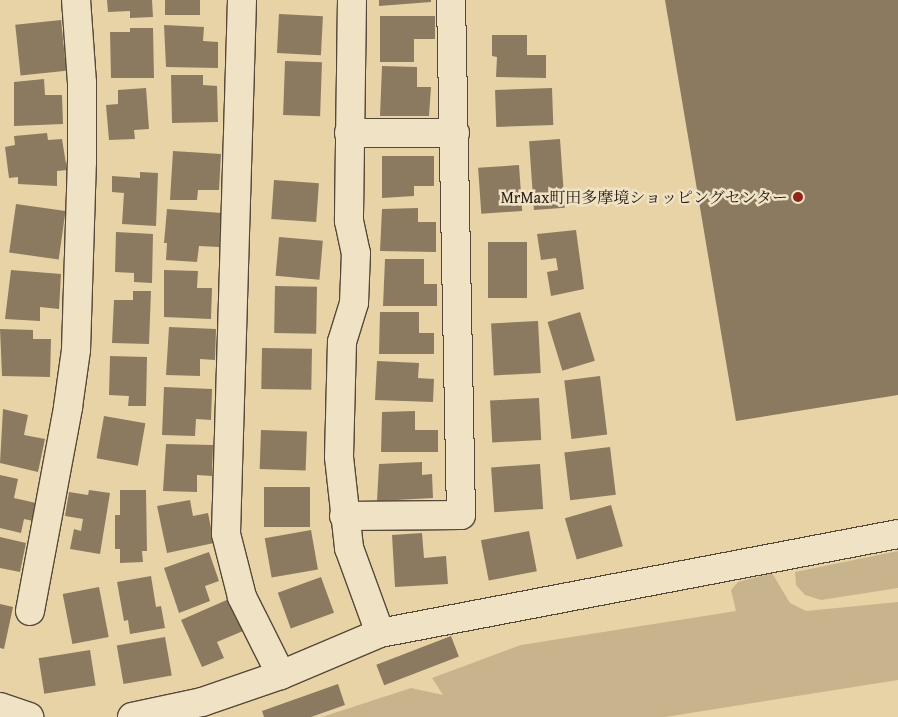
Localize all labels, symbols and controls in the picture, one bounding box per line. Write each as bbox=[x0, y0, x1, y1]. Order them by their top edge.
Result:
place label: MrMax町田多摩境ショッピングセンター bbox=[499, 187, 788, 207]
marker: MrMax町田多摩境ショッピングセンター bbox=[792, 191, 804, 203]

